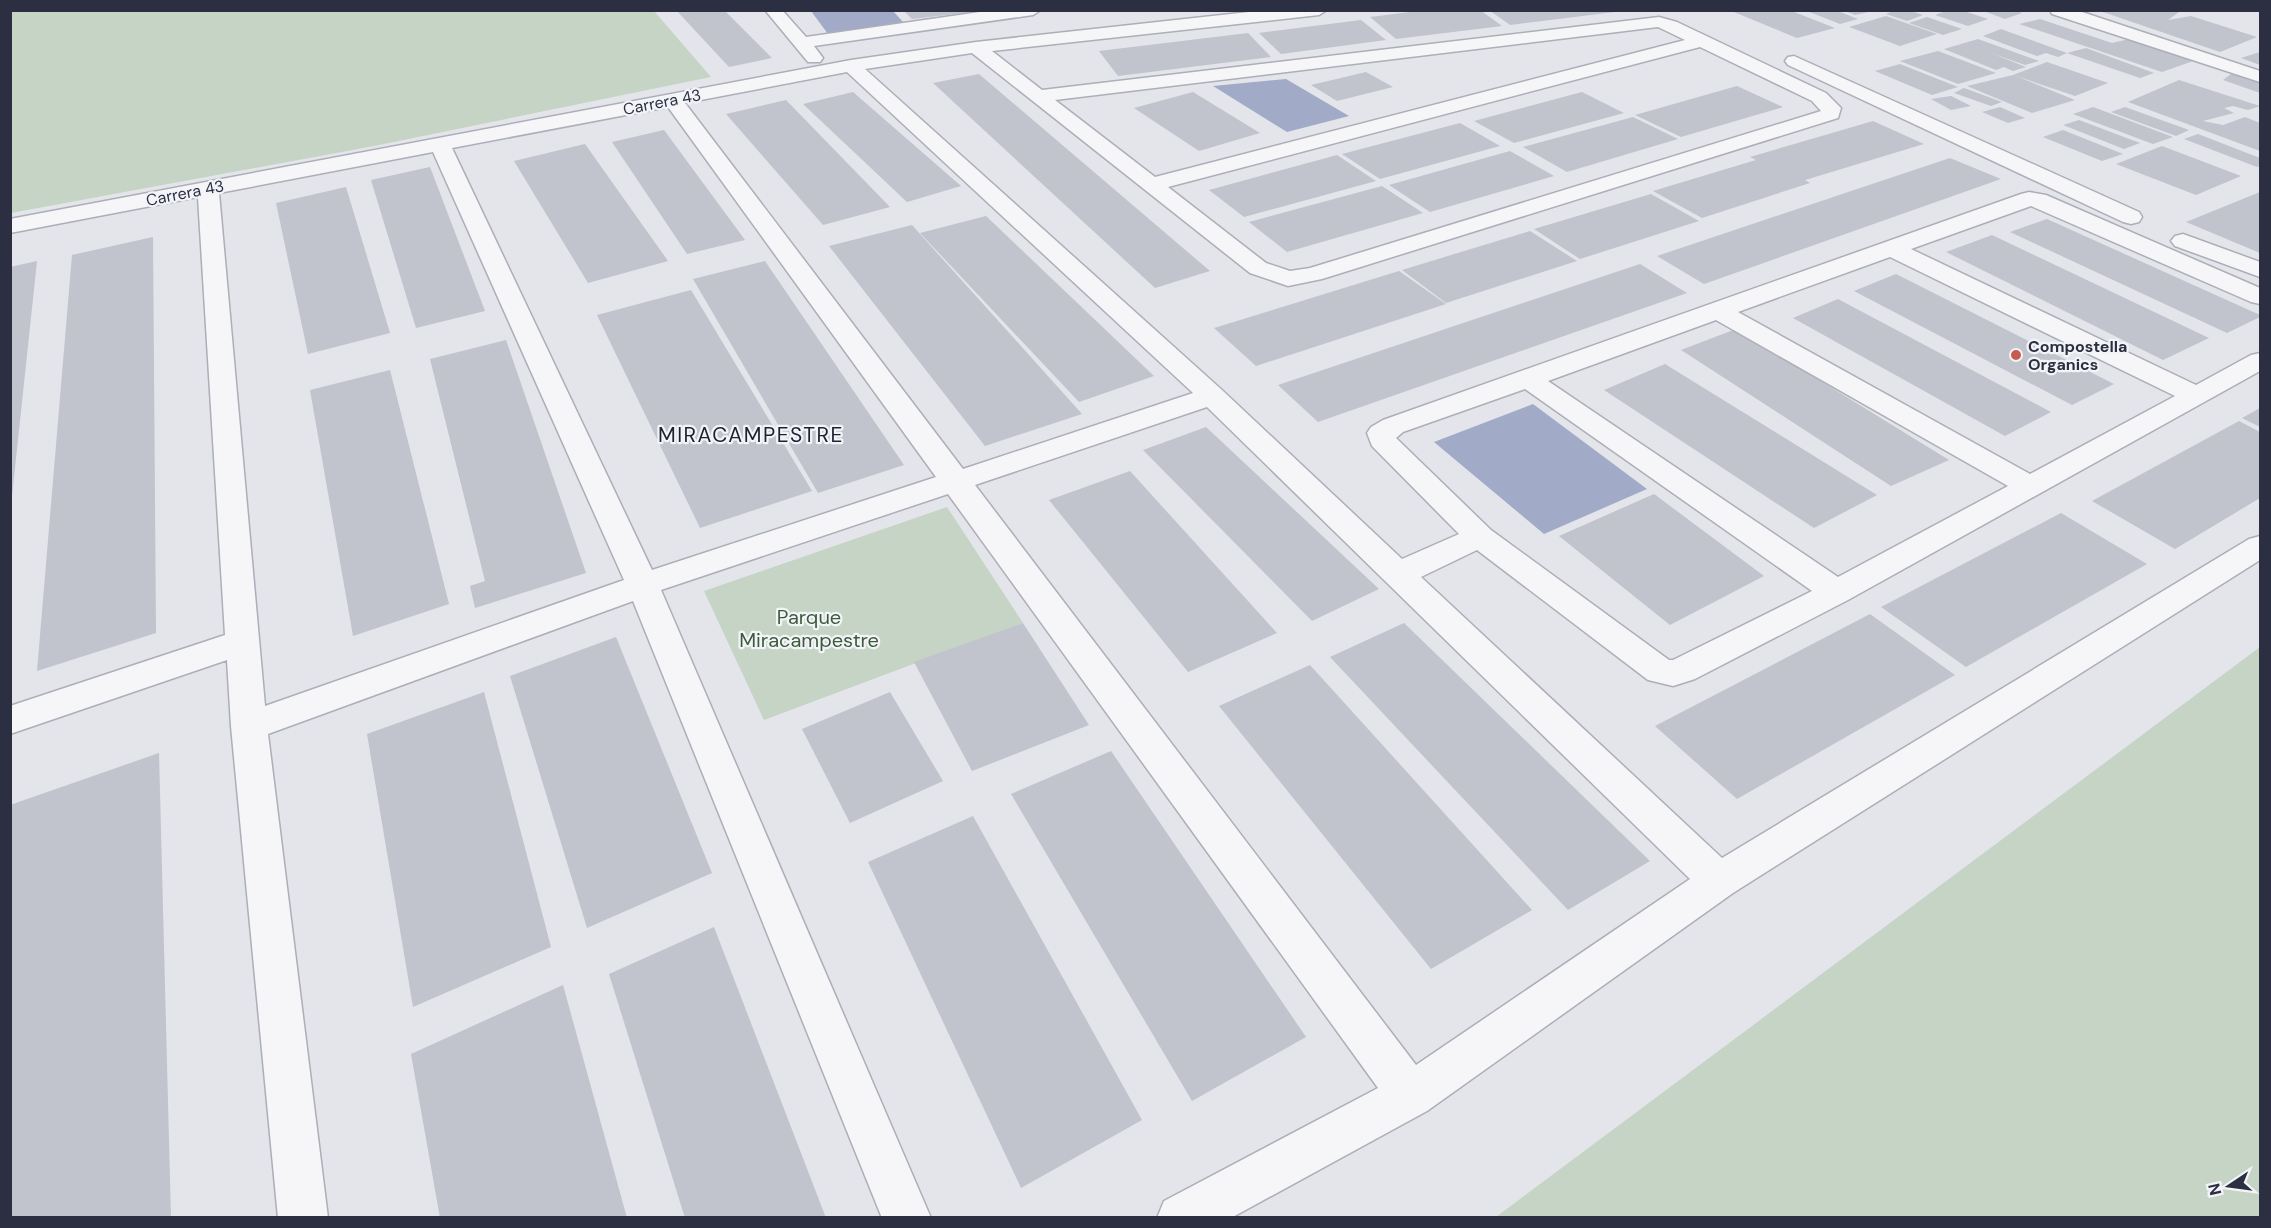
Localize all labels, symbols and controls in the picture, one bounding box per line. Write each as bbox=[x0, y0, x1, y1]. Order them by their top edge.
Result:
street label: Carrera 43 bbox=[621, 84, 703, 120]
street label: Carrera 43 bbox=[144, 175, 226, 211]
place label: Compostella Organics bbox=[2028, 336, 2127, 375]
marker: Compostella Organics bbox=[2009, 348, 2023, 362]
district label: MIRACAMPESTRE bbox=[658, 421, 844, 449]
park label: Parque Miracampestre bbox=[739, 604, 879, 653]
north arrow bbox=[2199, 1156, 2259, 1216]
text: N bbox=[2203, 1181, 2226, 1197]

